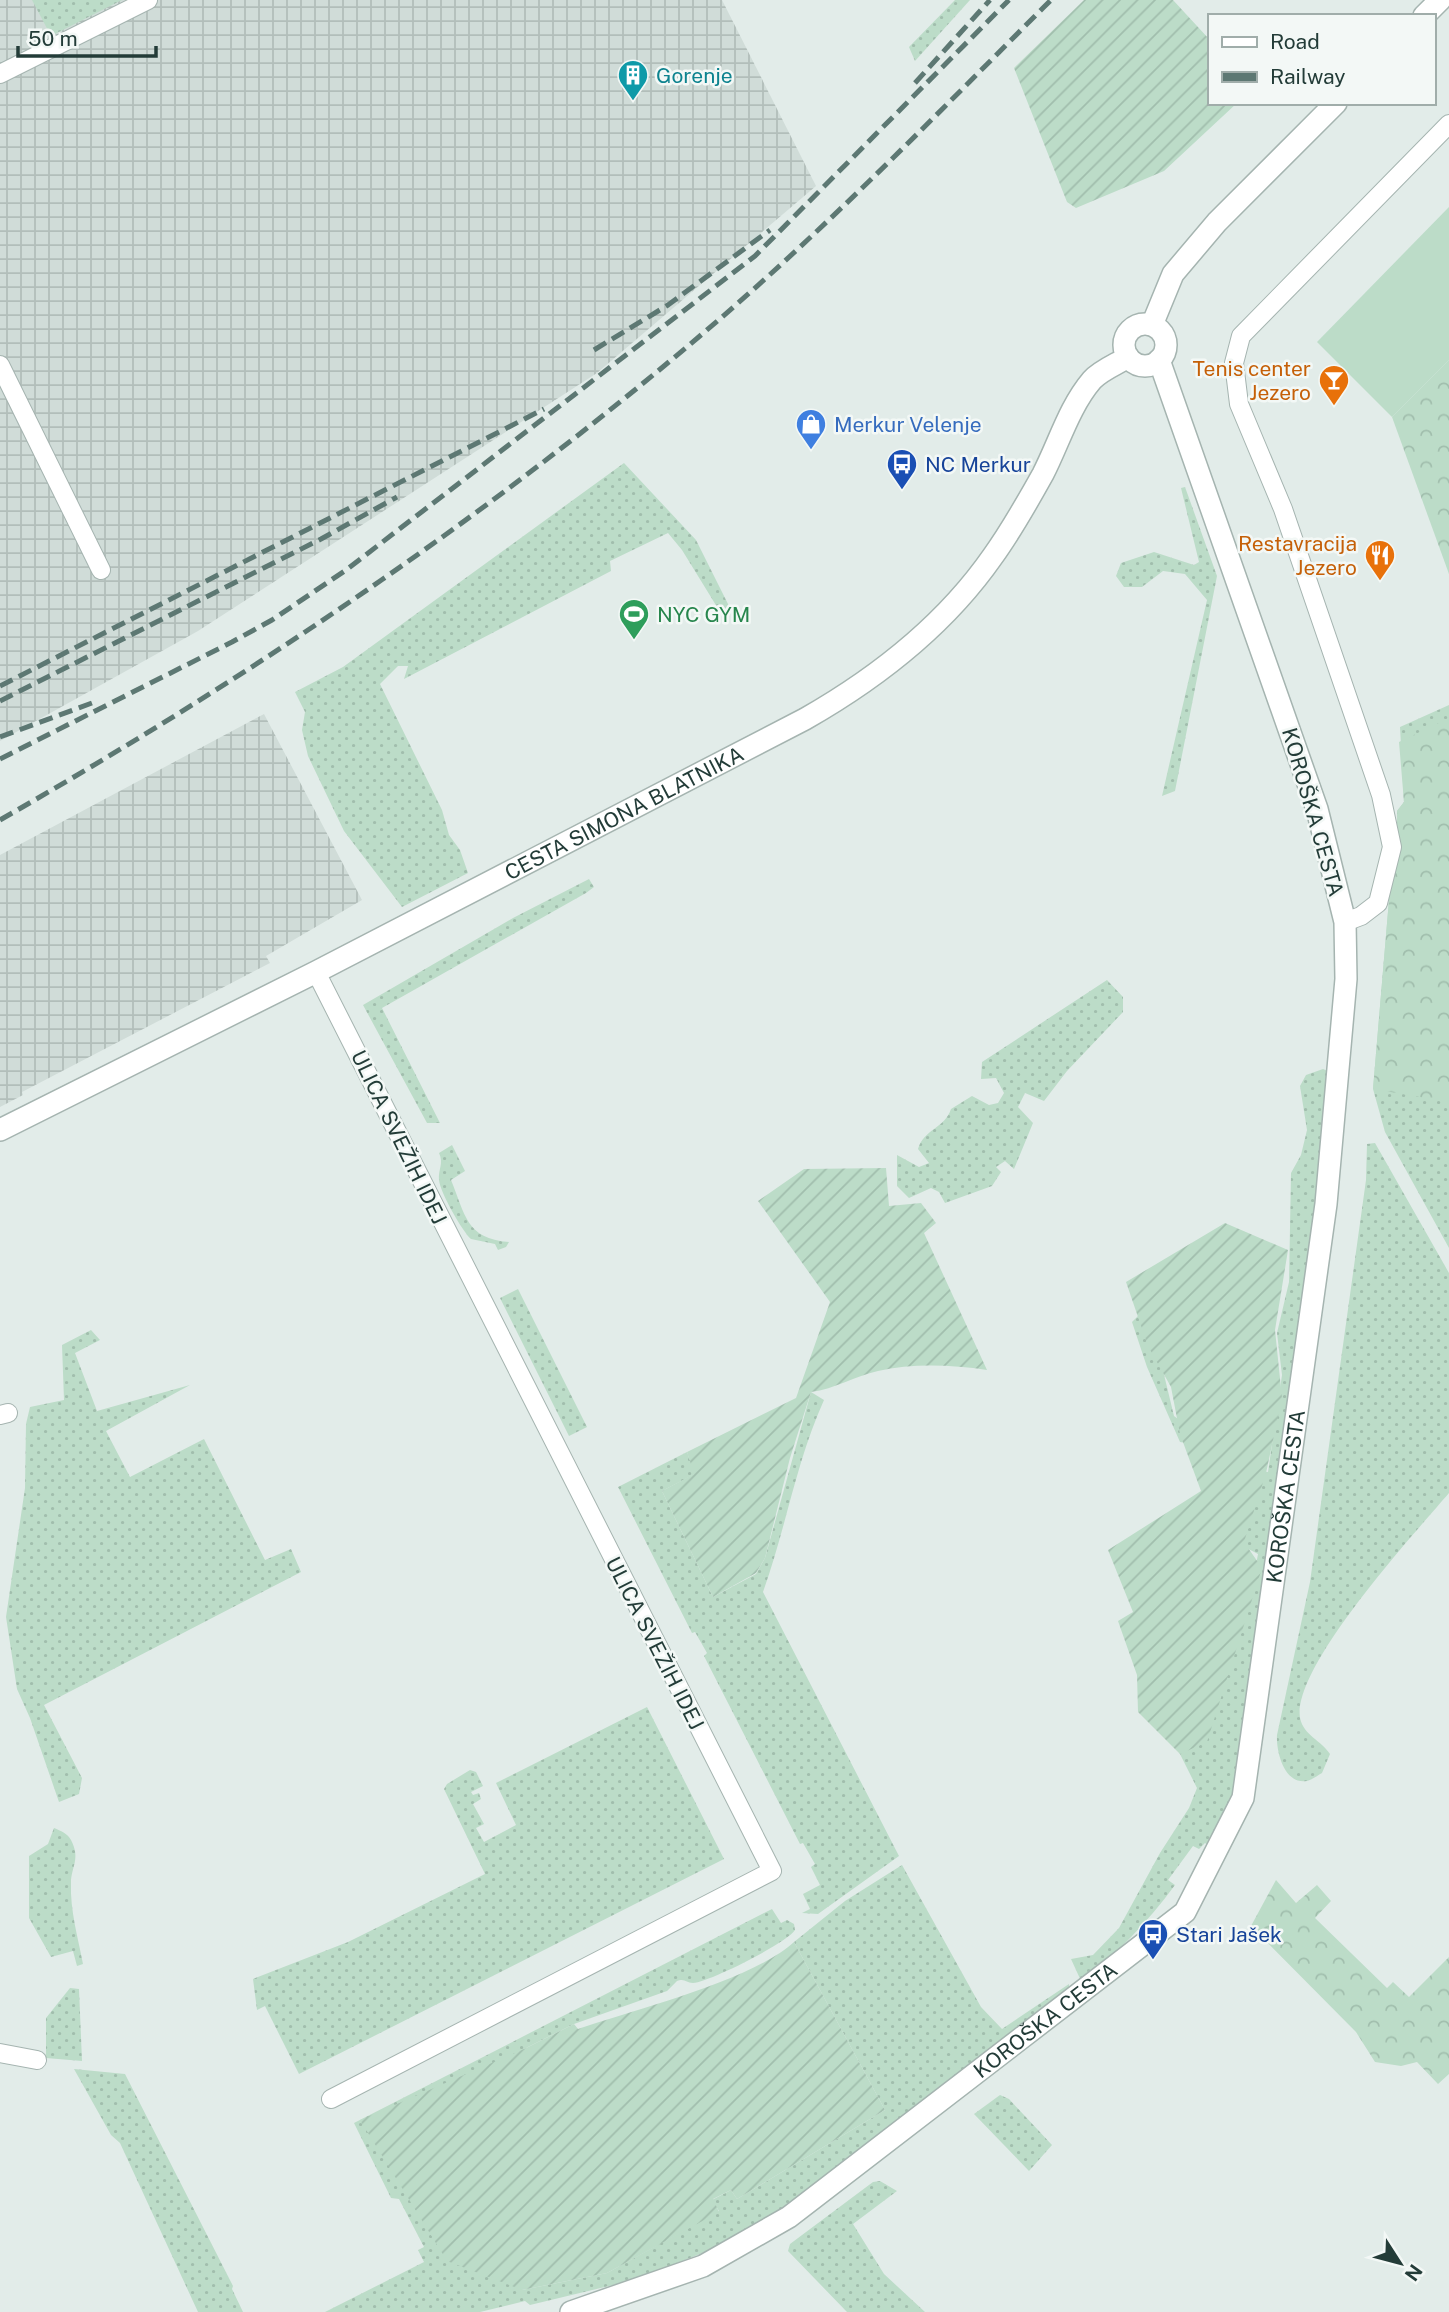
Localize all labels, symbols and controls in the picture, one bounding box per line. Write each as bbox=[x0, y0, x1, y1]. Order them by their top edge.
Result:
scale bar bbox=[18, 14, 156, 58]
legend bbox=[1208, 14, 1435, 105]
text: 50 m bbox=[28, 26, 78, 51]
text: Road bbox=[1270, 29, 1320, 54]
building icon: Gorenje bbox=[616, 58, 650, 102]
place label: Gorenje bbox=[656, 63, 733, 88]
text: Railway bbox=[1270, 64, 1346, 89]
place label: Tenis center Jezero bbox=[1193, 356, 1311, 405]
bar icon: Tenis center Jezero bbox=[1317, 363, 1351, 407]
shop icon: Merkur Velenje bbox=[794, 407, 828, 451]
place label: Merkur Velenje bbox=[834, 412, 982, 437]
bus stop icon: NC Merkur bbox=[885, 447, 919, 491]
place label: NC Merkur bbox=[925, 452, 1031, 477]
place label: Restavracija Jezero bbox=[1238, 531, 1357, 580]
restaurant icon: Restavracija Jezero bbox=[1363, 538, 1397, 582]
sports icon: NYC GYM bbox=[617, 597, 651, 641]
place label: NYC GYM bbox=[657, 602, 750, 627]
street label: KOROŠKA CESTA bbox=[1277, 725, 1349, 899]
street label: CESTA SIMONA BLATNIKA bbox=[500, 741, 748, 885]
street label: ULICA SVEŽIH IDEJ bbox=[346, 1046, 452, 1228]
street label: KOROŠKA CESTA bbox=[1261, 1408, 1310, 1585]
street label: ULICA SVEŽIH IDEJ bbox=[601, 1553, 709, 1733]
bus stop icon: Stari Jašek bbox=[1136, 1917, 1170, 1961]
place label: Stari Jašek bbox=[1176, 1922, 1282, 1947]
street label: KOROŠKA CESTA bbox=[968, 1957, 1122, 2083]
north arrow bbox=[1365, 2228, 1435, 2298]
text: N bbox=[1400, 2261, 1427, 2285]

